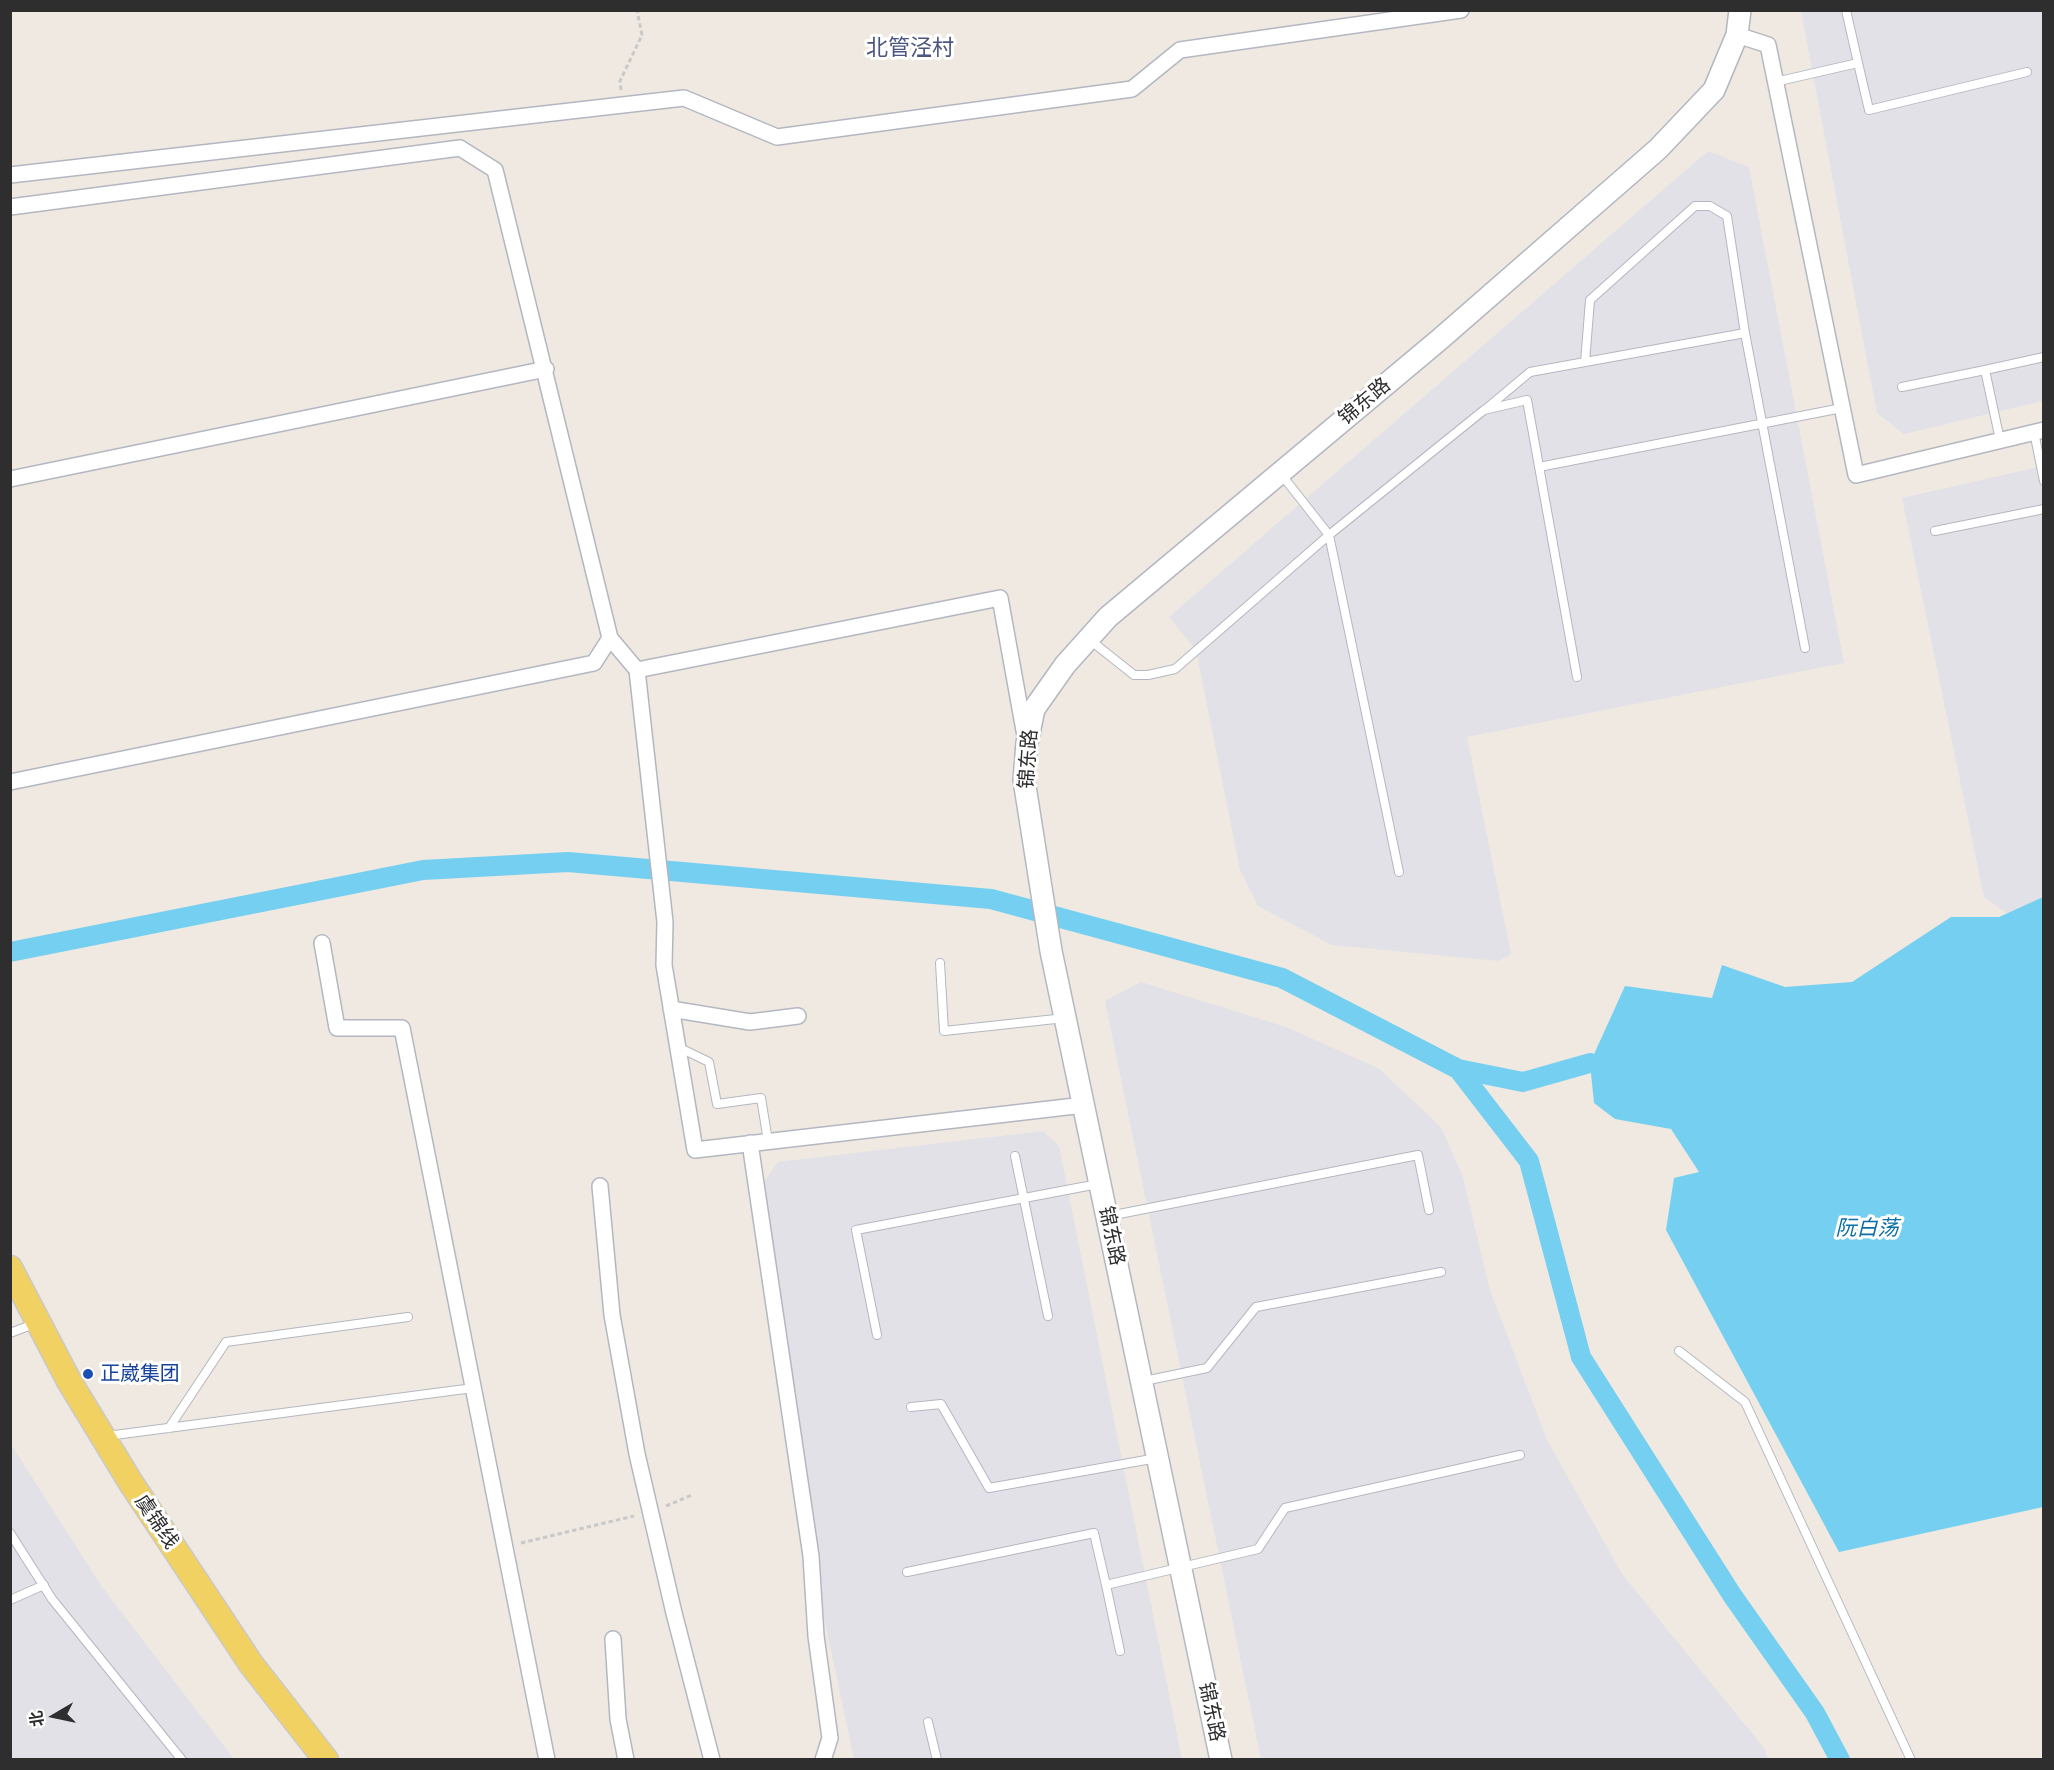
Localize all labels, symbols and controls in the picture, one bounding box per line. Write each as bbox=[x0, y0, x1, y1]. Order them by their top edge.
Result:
district label: 北管泾村 bbox=[866, 36, 954, 62]
street label: 锦东路 bbox=[1334, 374, 1396, 430]
street label: 锦东路 bbox=[1015, 728, 1043, 790]
street label: 锦东路 bbox=[1093, 1204, 1129, 1268]
water label: 阮白荡 bbox=[1836, 1216, 1898, 1242]
place label: 正崴集团 bbox=[100, 1362, 180, 1386]
marker: 正崴集团 bbox=[81, 1367, 95, 1381]
street label: 虞锦线 bbox=[129, 1490, 183, 1554]
street label: 锦东路 bbox=[1193, 1680, 1229, 1744]
north arrow bbox=[24, 1686, 84, 1746]
text: 北 bbox=[24, 1709, 48, 1728]

